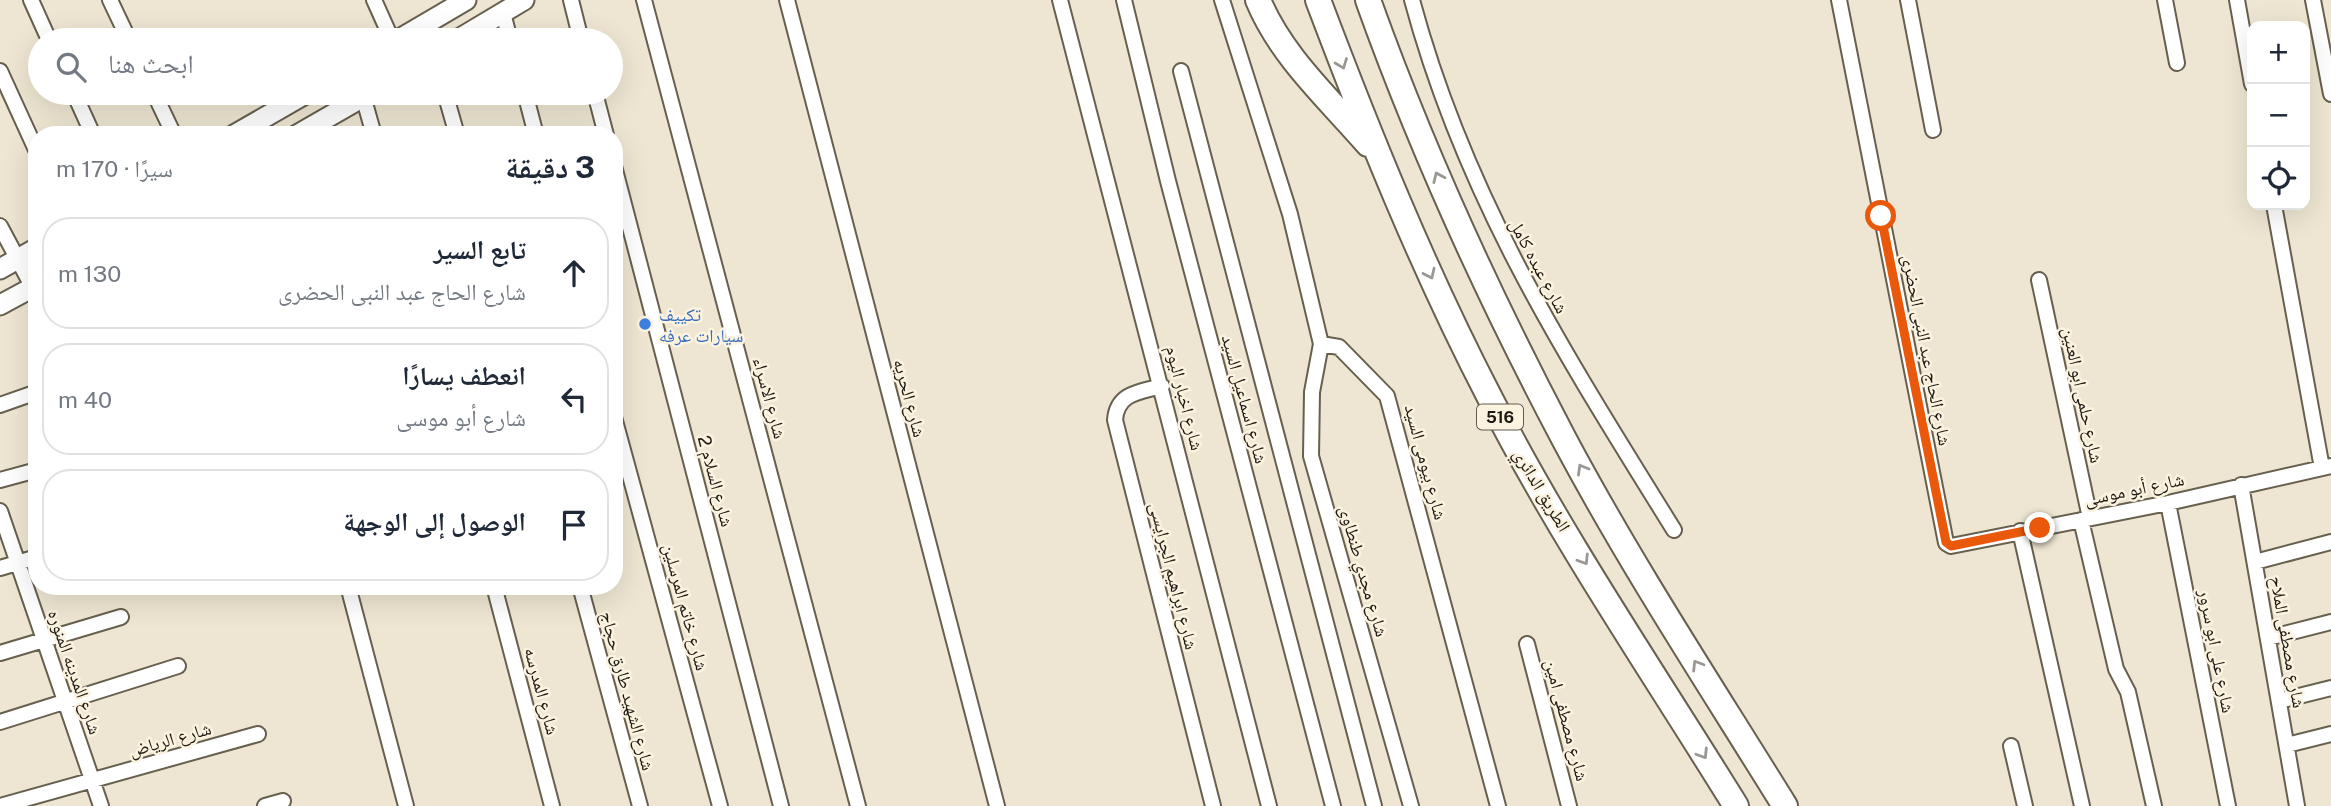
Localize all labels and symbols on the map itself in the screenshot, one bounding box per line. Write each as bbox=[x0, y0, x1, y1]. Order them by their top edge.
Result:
one-way arrow bbox=[1334, 57, 1348, 69]
one-way arrow bbox=[1432, 172, 1446, 184]
route start bbox=[1865, 200, 1896, 231]
street label: شارع عبده كامل bbox=[1504, 215, 1573, 317]
street label: شارع الحاج عبد النبى الحضرى bbox=[1896, 253, 1956, 448]
one-way arrow bbox=[1422, 267, 1436, 279]
place label: تكييف سيارات عرفه bbox=[659, 304, 743, 346]
marker: تكييف سيارات عرفه bbox=[637, 316, 653, 332]
street label: شارع حلمى ابو العنين bbox=[2057, 325, 2108, 465]
street label: شارع اسماعيل السيد bbox=[1217, 332, 1272, 466]
street label: شارع اخبار اليوم bbox=[1160, 343, 1208, 453]
street label: شارع الاسراء bbox=[748, 355, 791, 441]
street label: شارع الحريه bbox=[889, 357, 931, 440]
street label: شارع بيومى السيد bbox=[1400, 402, 1451, 522]
road number: 516 bbox=[1477, 404, 1523, 430]
street label: شارع السلام 2 bbox=[692, 433, 738, 529]
street label: الطريق الدائري bbox=[1505, 445, 1575, 538]
one-way arrow bbox=[1577, 464, 1590, 477]
street label: شارع أبو موسى bbox=[2082, 468, 2186, 511]
street label: شارع ابراهيم الجرايسى bbox=[1144, 500, 1202, 652]
street label: شارع مجدي طنطاوى bbox=[1331, 503, 1393, 640]
route end bbox=[2024, 512, 2055, 543]
street label: شارع خاتم المرسلين bbox=[657, 541, 713, 673]
one-way arrow bbox=[1576, 552, 1589, 565]
street label: شارع مصطفى الملاح bbox=[2264, 574, 2310, 710]
street label: شارع على ابو سرور bbox=[2194, 586, 2239, 715]
street label: شارع المدينه المنوره bbox=[43, 607, 106, 737]
street label: شارع الشهيد طارق حجاج bbox=[595, 609, 659, 773]
street label: شارع المدرسه bbox=[519, 645, 564, 737]
street label: شارع مصطفى امين bbox=[1540, 657, 1593, 784]
one-way arrow bbox=[1693, 659, 1706, 672]
street label: شارع الرياض bbox=[127, 717, 214, 762]
one-way arrow bbox=[1695, 746, 1708, 759]

